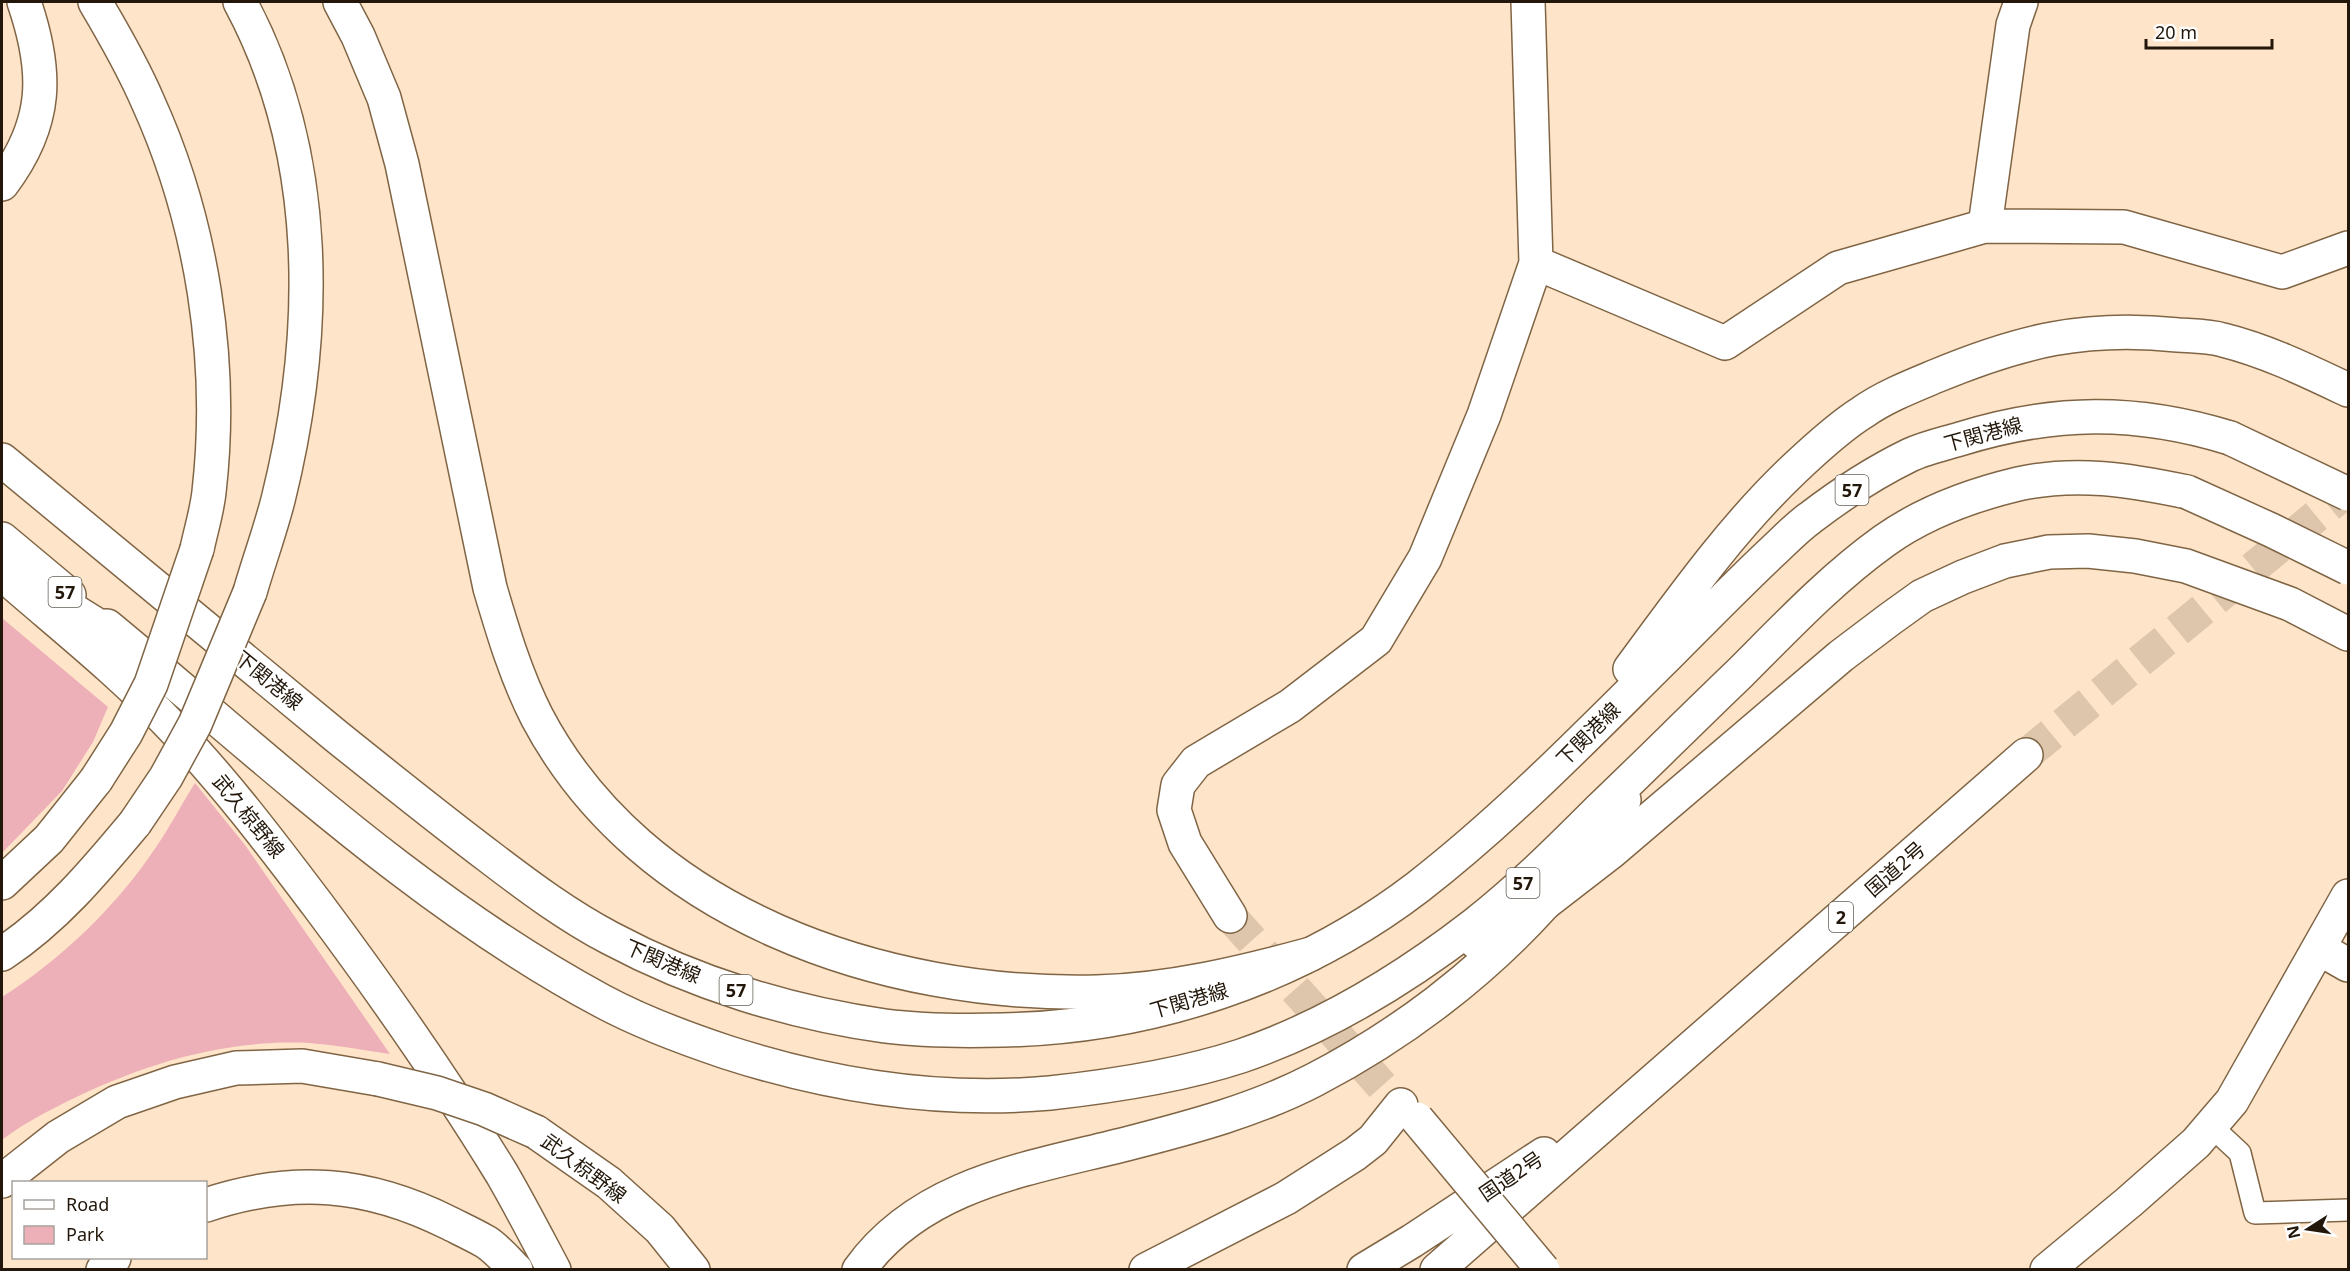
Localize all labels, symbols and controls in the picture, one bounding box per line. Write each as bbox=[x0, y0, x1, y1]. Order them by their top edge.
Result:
scale bar bbox=[2146, 12, 2272, 50]
text: 20 m bbox=[2155, 20, 2197, 44]
street label: 下関港線 bbox=[1941, 411, 2025, 457]
road number: 57 bbox=[1836, 475, 1868, 505]
road number: 57 bbox=[48, 577, 82, 607]
street label: 下関港線 bbox=[229, 644, 309, 716]
street label: 下関港線 bbox=[1550, 696, 1626, 772]
street label: 武久椋野線 bbox=[207, 769, 291, 863]
street label: 国道2号 bbox=[1859, 835, 1931, 903]
road number: 57 bbox=[1506, 868, 1540, 898]
road number: 2 bbox=[1829, 902, 1853, 932]
street label: 下関港線 bbox=[621, 933, 705, 989]
road number: 57 bbox=[720, 975, 752, 1005]
street label: 下関港線 bbox=[1147, 976, 1231, 1024]
street label: 武久椋野線 bbox=[536, 1127, 632, 1209]
street label: 国道2号 bbox=[1474, 1145, 1548, 1207]
legend bbox=[12, 1181, 207, 1259]
text: Road bbox=[66, 1192, 109, 1216]
north arrow bbox=[2278, 1199, 2338, 1259]
text: Park bbox=[66, 1222, 104, 1246]
text: N bbox=[2281, 1223, 2305, 1241]

